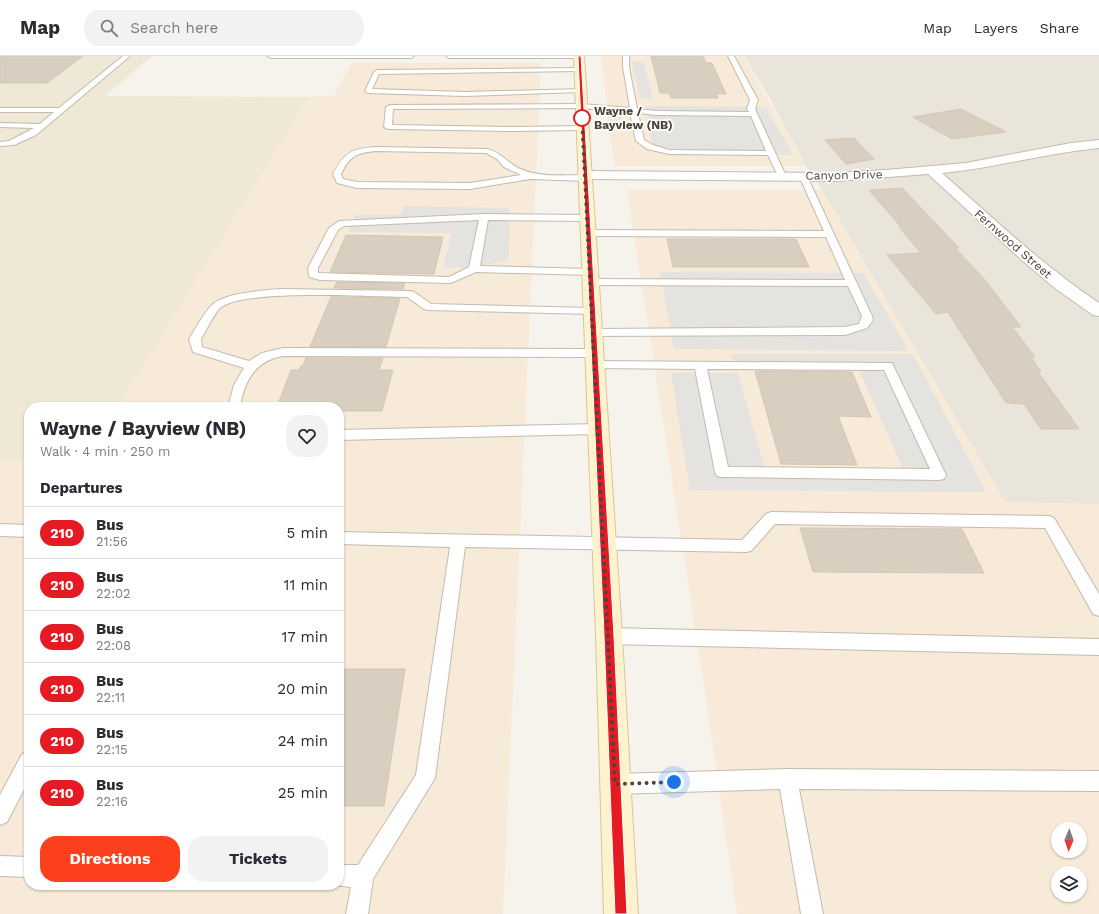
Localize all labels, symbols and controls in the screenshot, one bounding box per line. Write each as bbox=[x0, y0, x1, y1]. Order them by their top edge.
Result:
search box bbox=[84, 10, 364, 46]
text: Map bbox=[20, 16, 60, 39]
icon: search bbox=[98, 17, 120, 39]
text: Search here bbox=[130, 19, 218, 37]
text: Map bbox=[923, 20, 952, 36]
text: Layers bbox=[974, 20, 1018, 36]
text: Share bbox=[1040, 20, 1079, 36]
place label: Wayne / Bayview (NB) bbox=[594, 104, 673, 132]
marker: Wayne / Bayview (NB) bbox=[573, 109, 591, 127]
street label: Canyon Drive bbox=[805, 167, 883, 183]
street label: Fernwood Street bbox=[972, 207, 1054, 281]
button: heart bbox=[286, 415, 328, 457]
text: Wayne / Bayview (NB) bbox=[40, 417, 247, 440]
text: Walk · 4 min · 250 m bbox=[40, 444, 170, 459]
text: Departures bbox=[40, 479, 123, 497]
text: Bus bbox=[96, 516, 124, 534]
text: 5 min bbox=[287, 524, 328, 542]
text: 210 bbox=[50, 525, 74, 541]
text: 21:56 bbox=[96, 534, 128, 549]
text: Bus bbox=[96, 568, 124, 586]
text: 11 min bbox=[284, 576, 328, 594]
text: 210 bbox=[50, 577, 74, 593]
text: 22:02 bbox=[96, 586, 131, 601]
text: Bus bbox=[96, 620, 124, 638]
text: 17 min bbox=[281, 628, 328, 646]
text: 210 bbox=[50, 629, 74, 645]
text: 22:08 bbox=[96, 638, 131, 653]
text: Bus bbox=[96, 672, 124, 690]
text: 20 min bbox=[277, 680, 328, 698]
text: 210 bbox=[50, 681, 74, 697]
text: 22:11 bbox=[96, 690, 125, 705]
text: Bus bbox=[96, 724, 124, 742]
text: 24 min bbox=[278, 732, 328, 750]
text: 210 bbox=[50, 733, 74, 749]
text: 22:15 bbox=[96, 742, 128, 757]
your location bbox=[664, 772, 684, 792]
text: Bus bbox=[96, 776, 124, 794]
text: 25 min bbox=[278, 784, 328, 802]
text: 210 bbox=[50, 785, 74, 801]
text: 22:16 bbox=[96, 794, 128, 809]
north arrow bbox=[1051, 822, 1087, 858]
map controls bbox=[1051, 822, 1087, 902]
button: Directions bbox=[40, 836, 180, 882]
button: Tickets bbox=[188, 836, 328, 882]
button: layers bbox=[1051, 866, 1087, 902]

